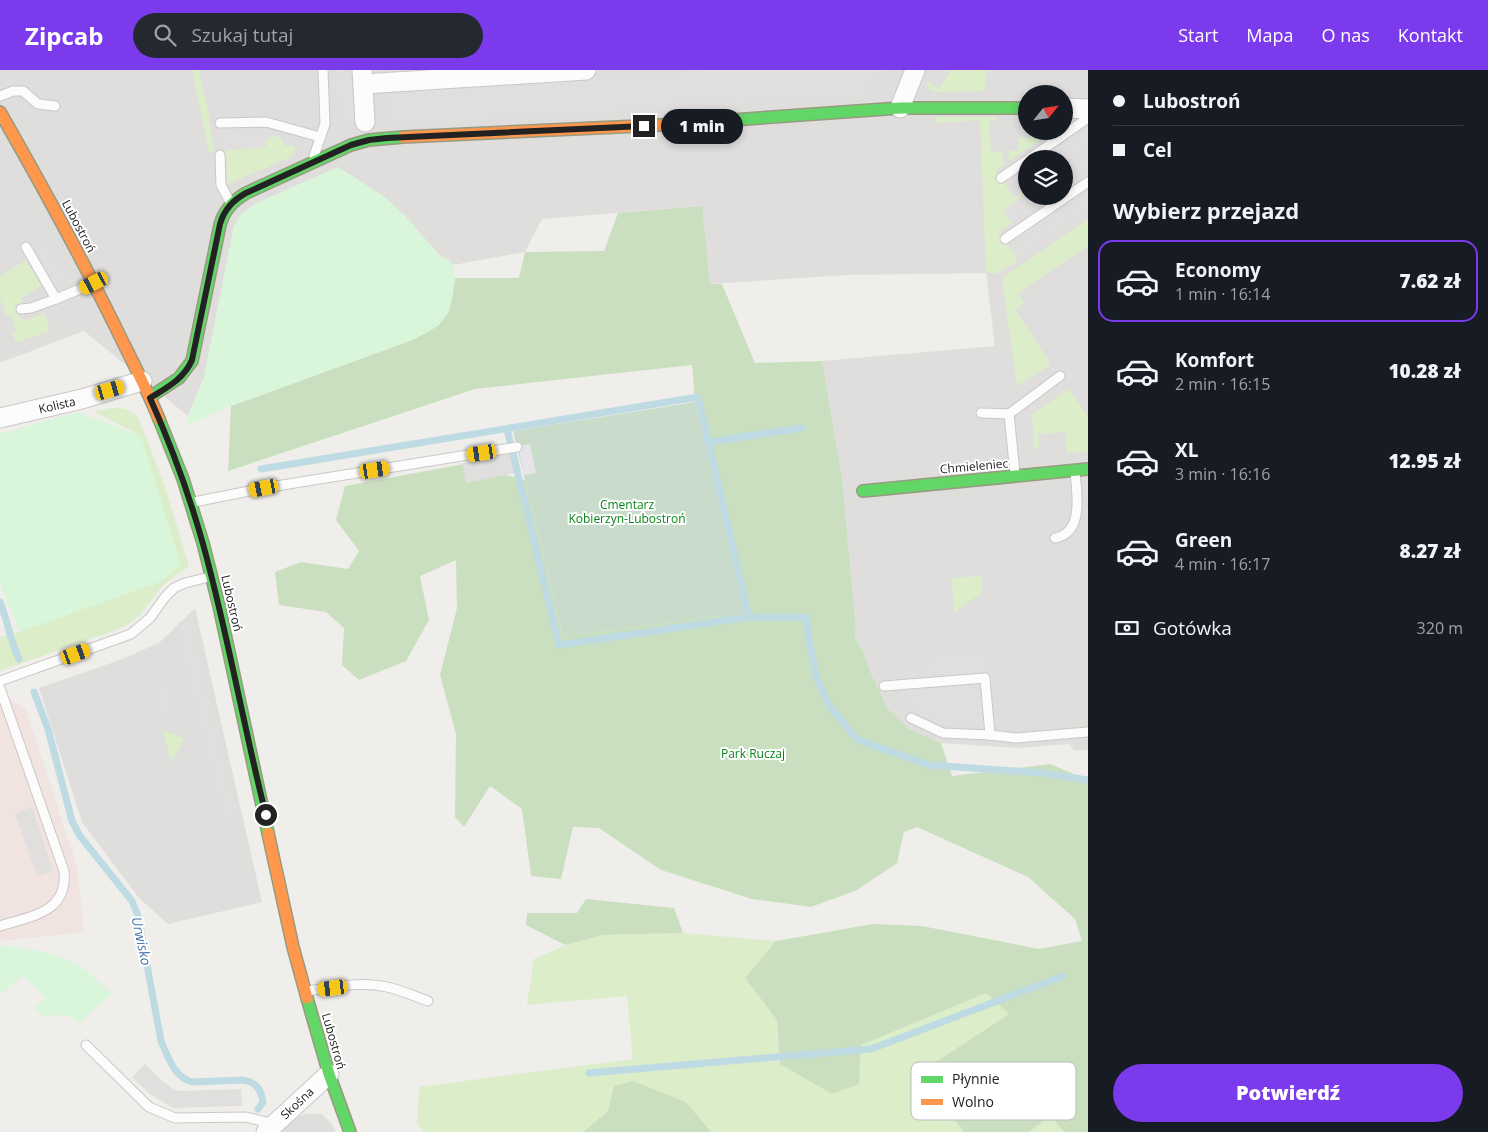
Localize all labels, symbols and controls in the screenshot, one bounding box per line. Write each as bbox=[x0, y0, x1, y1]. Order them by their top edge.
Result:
search box bbox=[133, 13, 483, 58]
text: Zipcab bbox=[25, 19, 103, 52]
icon: search bbox=[151, 21, 179, 49]
text: Szukaj tutaj bbox=[191, 22, 293, 48]
text: Start bbox=[1178, 23, 1218, 47]
text: Mapa bbox=[1246, 23, 1294, 47]
text: O nas bbox=[1322, 23, 1370, 47]
text: Kontakt bbox=[1398, 23, 1463, 47]
north arrow bbox=[1018, 85, 1072, 140]
map controls bbox=[1018, 85, 1073, 205]
text: Lubostroń bbox=[1143, 88, 1241, 114]
callout: 1 min bbox=[662, 108, 744, 144]
route end bbox=[633, 115, 655, 137]
text: 1 min bbox=[679, 115, 725, 137]
text: Cel bbox=[1143, 137, 1172, 163]
button: layers bbox=[1018, 150, 1073, 205]
text: Wybierz przejazd bbox=[1113, 195, 1299, 225]
street label: Lubostroń bbox=[58, 197, 100, 255]
text: Economy bbox=[1175, 257, 1261, 283]
icon: car bbox=[1115, 259, 1160, 304]
text: 7.62 zł bbox=[1400, 268, 1461, 294]
car bbox=[77, 270, 110, 296]
text: 1 min · 16:14 bbox=[1175, 283, 1270, 305]
text: Komfort bbox=[1175, 347, 1254, 373]
icon: car bbox=[1115, 349, 1160, 394]
text: 10.28 zł bbox=[1388, 358, 1461, 384]
text: 2 min · 16:15 bbox=[1175, 373, 1270, 395]
car bbox=[93, 379, 126, 401]
street label: Kolista bbox=[37, 393, 77, 417]
text: XL bbox=[1175, 437, 1198, 463]
icon: car bbox=[1115, 439, 1160, 484]
car bbox=[466, 443, 497, 463]
text: 12.95 zł bbox=[1388, 448, 1461, 474]
street label: Chmieleniec bbox=[939, 455, 1009, 477]
car bbox=[359, 460, 390, 480]
text: 3 min · 16:16 bbox=[1175, 463, 1270, 485]
car bbox=[247, 478, 280, 498]
park label: Cmentarz Kobierzyn-Lubostroń bbox=[568, 496, 686, 527]
text: Green bbox=[1175, 527, 1232, 553]
icon: car bbox=[1115, 529, 1160, 574]
text: 8.27 zł bbox=[1400, 538, 1461, 564]
text: 4 min · 16:17 bbox=[1175, 553, 1270, 575]
street label: Lubostroń bbox=[217, 573, 247, 633]
icon: cash bbox=[1113, 614, 1141, 642]
text: Gotówka bbox=[1153, 615, 1232, 641]
text: 320 m bbox=[1417, 617, 1463, 639]
car bbox=[59, 642, 92, 666]
park label: Park Ruczaj bbox=[721, 745, 785, 762]
route start bbox=[255, 804, 277, 826]
water label: Urwisko bbox=[128, 915, 156, 967]
car bbox=[317, 979, 348, 997]
street label: Lubostroń bbox=[318, 1011, 350, 1071]
legend bbox=[911, 1062, 1076, 1120]
button: Potwierdź bbox=[1113, 1064, 1463, 1122]
text: Płynnie bbox=[952, 1069, 1000, 1088]
street label: Skośna bbox=[277, 1083, 317, 1123]
text: Wolno bbox=[952, 1092, 994, 1111]

